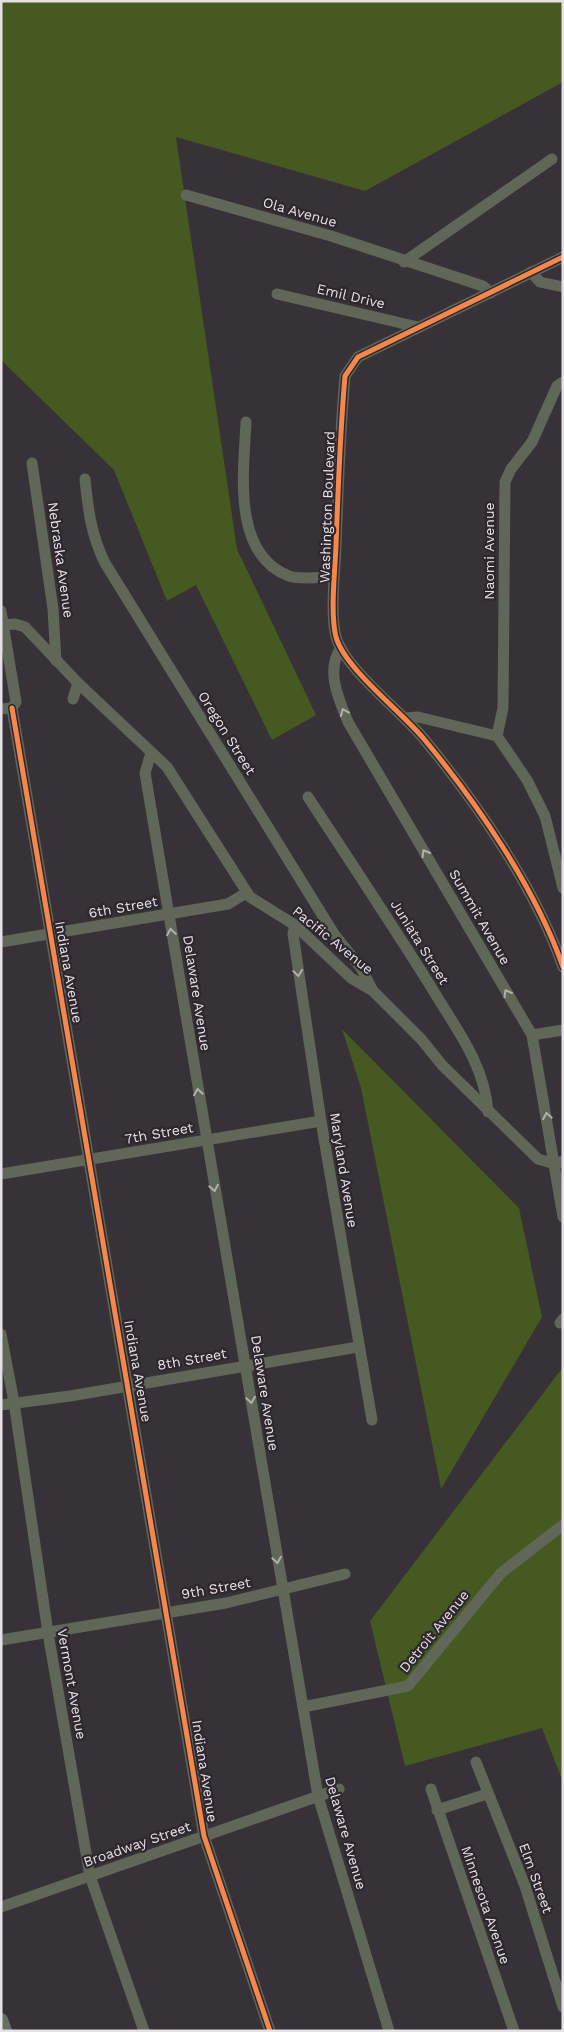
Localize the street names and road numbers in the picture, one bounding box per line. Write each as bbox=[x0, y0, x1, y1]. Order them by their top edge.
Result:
street label: Ola Avenue bbox=[261, 194, 339, 230]
street label: Emil Drive bbox=[315, 280, 387, 312]
street label: Washington Boulevard bbox=[316, 431, 338, 583]
street label: Nebraska Avenue bbox=[45, 501, 77, 619]
street label: Naomi Avenue bbox=[481, 502, 497, 600]
street label: Oregon Street bbox=[195, 688, 259, 778]
street label: Summit Avenue bbox=[446, 866, 514, 968]
street label: 6th Street bbox=[87, 893, 159, 921]
street label: Juniata Street bbox=[388, 897, 453, 987]
street label: Pacific Avenue bbox=[290, 903, 376, 977]
street label: Indiana Avenue bbox=[52, 920, 86, 1024]
street label: Delaware Avenue bbox=[180, 934, 214, 1052]
street label: Maryland Avenue bbox=[327, 1111, 361, 1229]
street label: 7th Street bbox=[123, 1119, 195, 1147]
street label: Indiana Avenue bbox=[121, 1319, 155, 1423]
street label: Delaware Avenue bbox=[248, 1334, 282, 1452]
street label: 8th Street bbox=[156, 1345, 228, 1373]
street label: 9th Street bbox=[180, 1574, 252, 1602]
street label: Detroit Avenue bbox=[396, 1587, 472, 1675]
street label: Vermont Avenue bbox=[54, 1627, 90, 1741]
street label: Indiana Avenue bbox=[189, 1719, 221, 1823]
street label: Delaware Avenue bbox=[322, 1775, 370, 1891]
street label: Broadway Street bbox=[81, 1818, 193, 1870]
street label: Elm Street bbox=[516, 1841, 556, 1915]
street label: Minnesota Avenue bbox=[458, 1844, 514, 1966]

